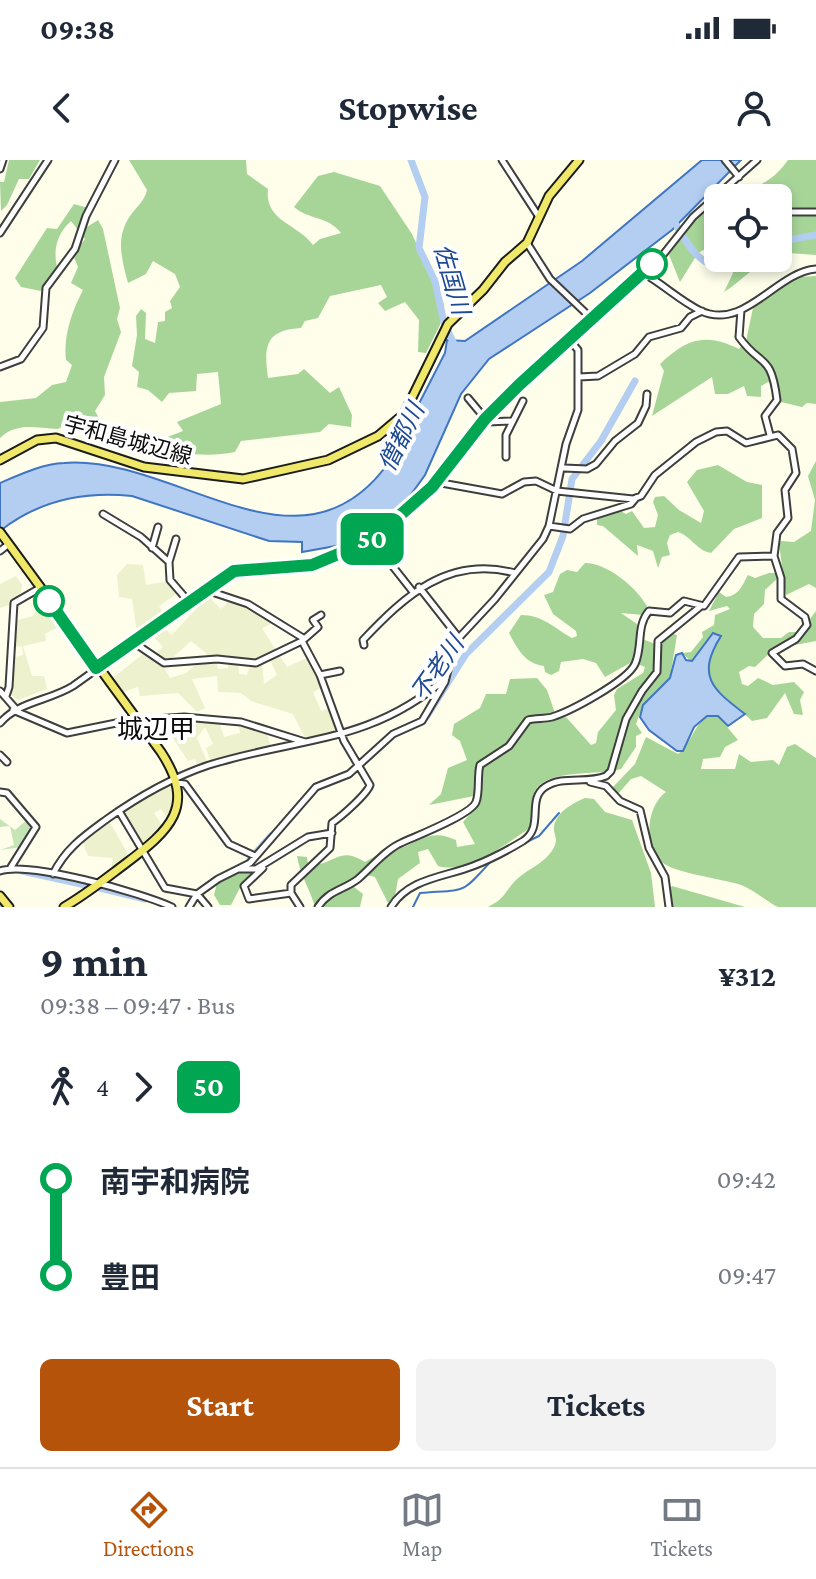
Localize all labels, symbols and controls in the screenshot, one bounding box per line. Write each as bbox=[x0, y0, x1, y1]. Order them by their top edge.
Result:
text: 09:38 bbox=[40, 12, 115, 45]
icon: back bbox=[40, 86, 84, 130]
icon: person bbox=[732, 86, 776, 130]
text: Stopwise bbox=[338, 88, 478, 128]
map controls bbox=[704, 184, 792, 272]
button: locate bbox=[704, 184, 792, 272]
water label: 佐国川 bbox=[429, 241, 476, 320]
unlabelled marker bbox=[637, 249, 667, 279]
water label: 僧都川 bbox=[373, 396, 430, 475]
street label: 宇和島城辺線 bbox=[61, 411, 195, 469]
line badge: 50 bbox=[336, 513, 408, 565]
text: 50 bbox=[357, 523, 387, 554]
unlabelled marker bbox=[34, 586, 64, 616]
water label: 不老川 bbox=[405, 628, 470, 705]
district label: 城辺甲 bbox=[117, 715, 195, 744]
text: 9 min bbox=[40, 937, 148, 985]
text: ¥312 bbox=[719, 959, 776, 992]
text: 09:38 – 09:47 · Bus bbox=[40, 991, 235, 1020]
icon: walk bbox=[40, 1065, 84, 1109]
icon: forward bbox=[121, 1065, 165, 1109]
text: 50 bbox=[193, 1071, 224, 1102]
text: 4 bbox=[96, 1073, 109, 1102]
text: 南宇和病院 bbox=[100, 1165, 250, 1198]
text: 09:42 bbox=[717, 1165, 776, 1194]
text: 豊田 bbox=[100, 1261, 160, 1294]
text: 09:47 bbox=[718, 1261, 776, 1290]
button: Start bbox=[40, 1359, 400, 1451]
button: Tickets bbox=[416, 1359, 776, 1451]
tab: Directions bbox=[103, 1488, 194, 1561]
tab: Map bbox=[400, 1488, 444, 1561]
tab: Tickets bbox=[650, 1488, 713, 1561]

